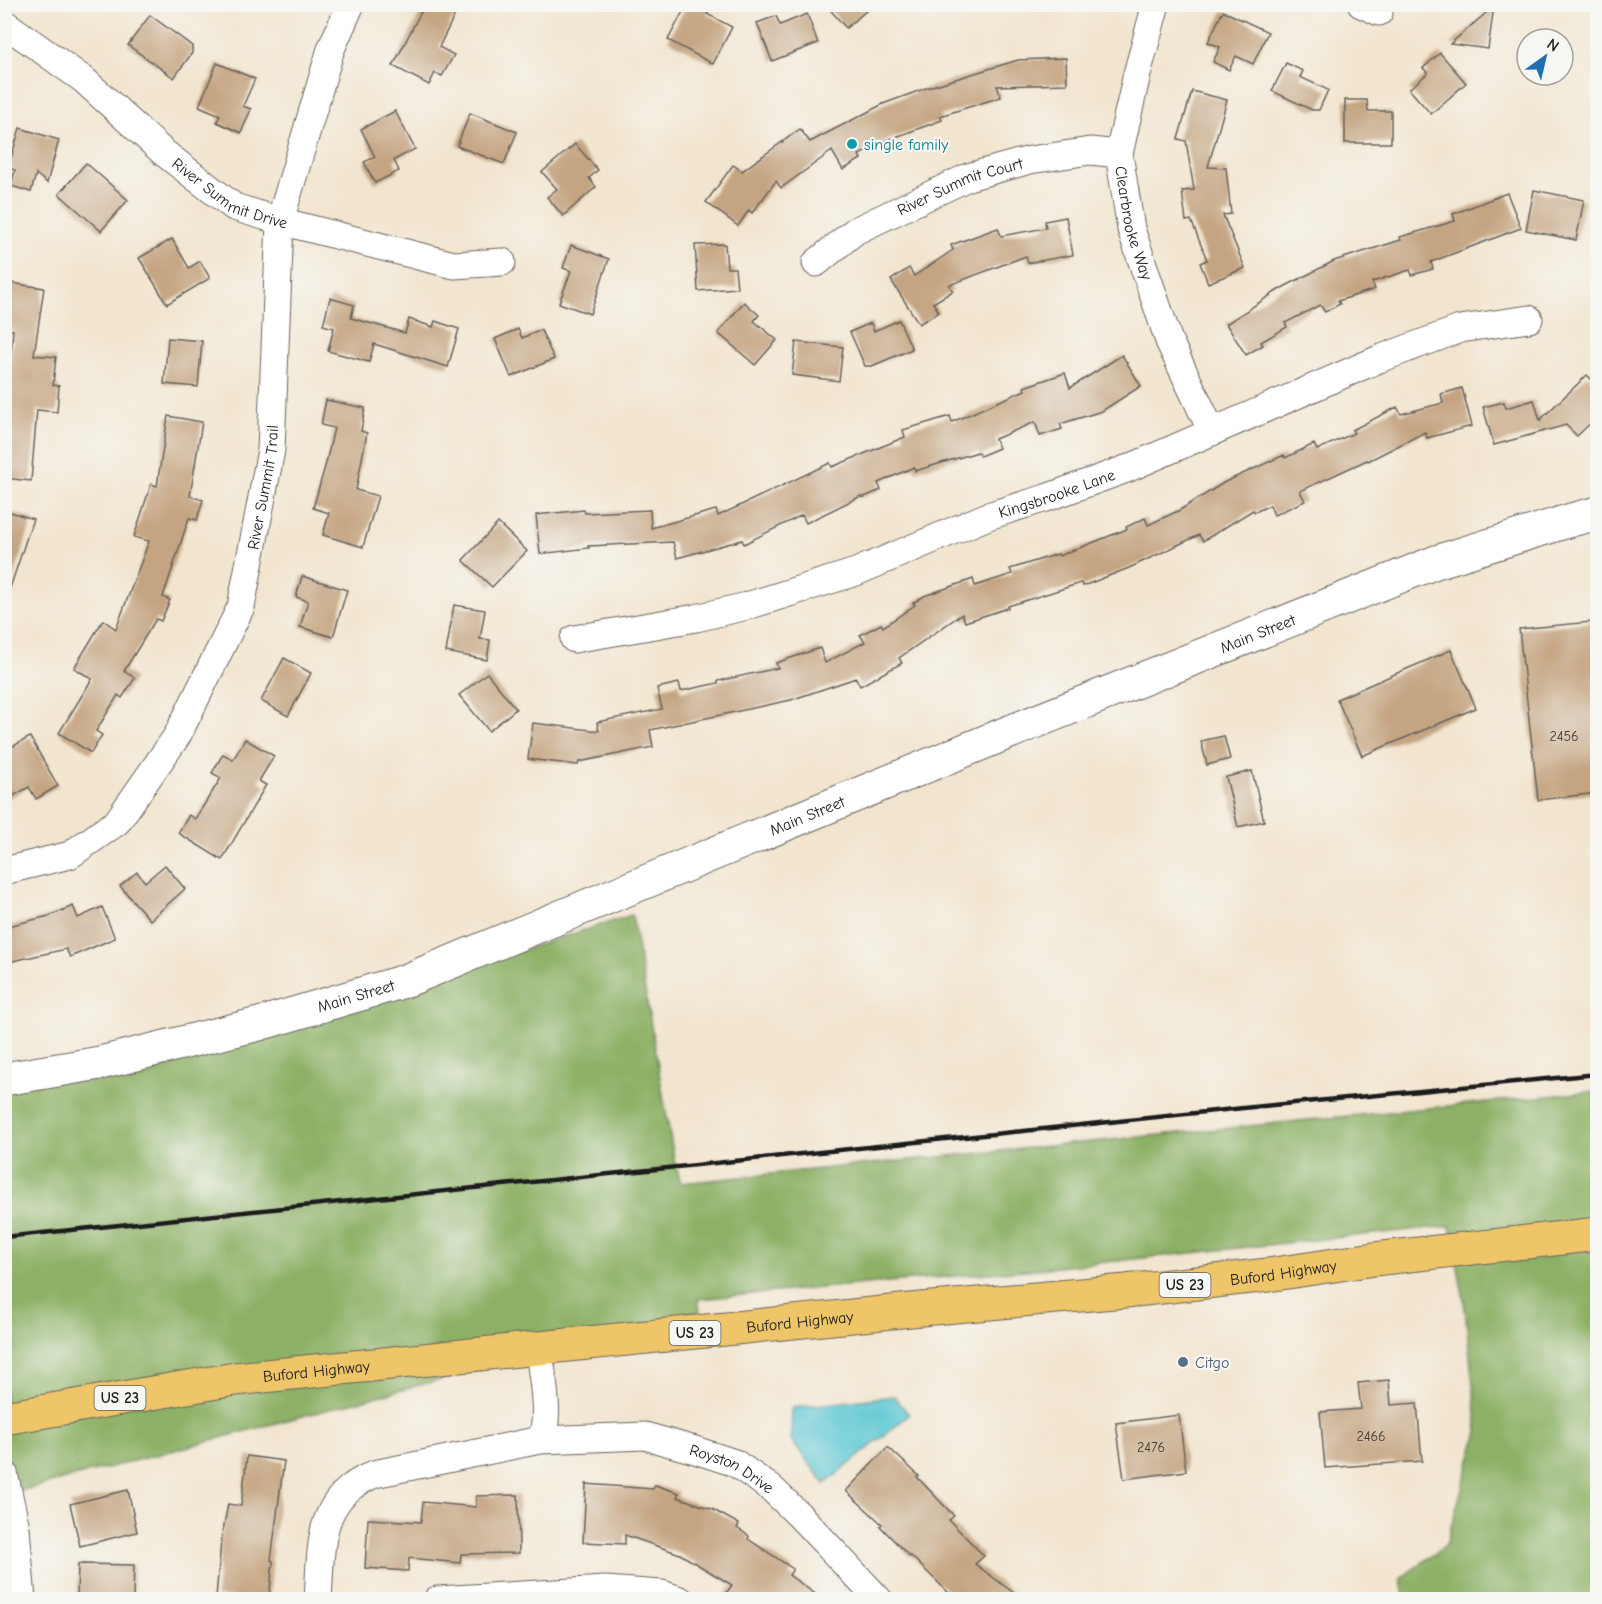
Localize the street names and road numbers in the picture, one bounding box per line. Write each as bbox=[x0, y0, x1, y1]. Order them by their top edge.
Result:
street label: River Summit Court bbox=[895, 154, 1025, 219]
street label: River Summit Drive bbox=[168, 155, 289, 233]
street label: Clearbrooke Way bbox=[1111, 165, 1156, 283]
street label: River Summit Trail bbox=[244, 425, 282, 551]
street label: Kingsbrooke Lane bbox=[996, 466, 1118, 522]
street label: Main Street bbox=[1218, 611, 1299, 657]
street label: Main Street bbox=[767, 793, 848, 840]
street label: Main Street bbox=[315, 976, 397, 1016]
street label: Buford Highway bbox=[1229, 1257, 1339, 1289]
road number: US 23 bbox=[1160, 1273, 1210, 1297]
street label: Buford Highway bbox=[746, 1308, 855, 1337]
road number: US 23 bbox=[670, 1321, 720, 1345]
street label: Buford Highway bbox=[262, 1357, 372, 1386]
road number: US 23 bbox=[94, 1386, 146, 1410]
street label: Royston Drive bbox=[687, 1441, 777, 1497]

